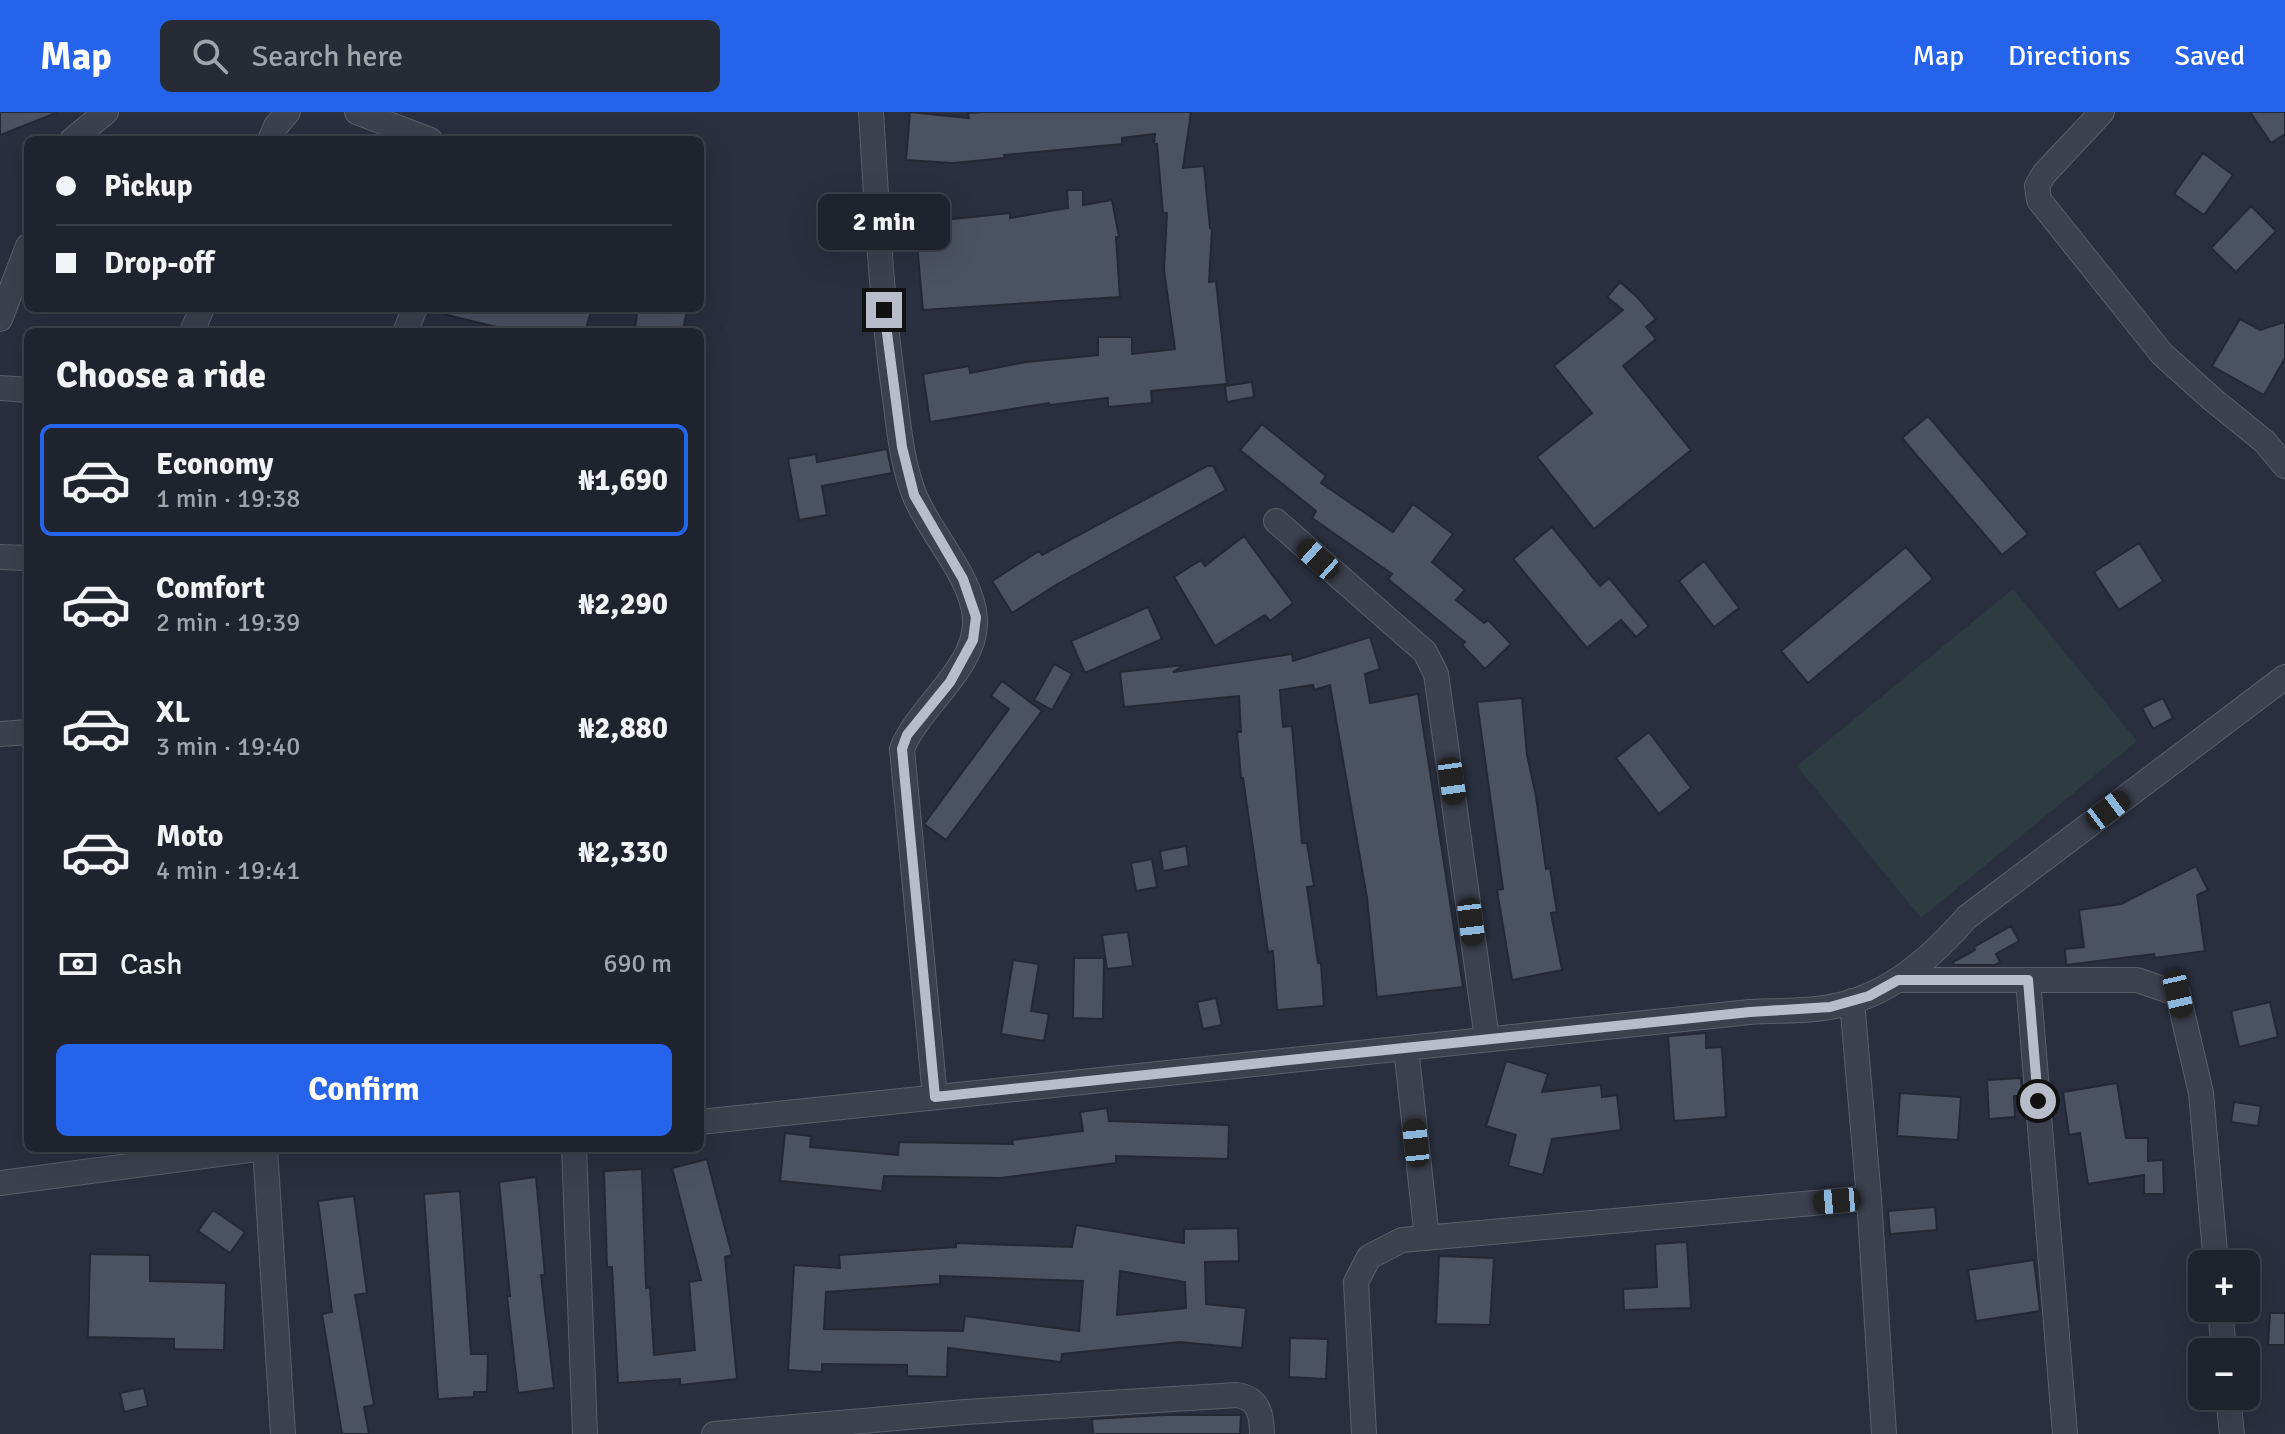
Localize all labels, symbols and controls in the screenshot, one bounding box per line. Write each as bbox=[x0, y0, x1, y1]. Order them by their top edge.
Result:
search box bbox=[160, 20, 720, 92]
text: Map bbox=[40, 33, 112, 80]
icon: search bbox=[188, 34, 232, 78]
text: Search here bbox=[252, 38, 403, 75]
text: Map bbox=[1912, 39, 1964, 73]
text: Directions bbox=[2008, 39, 2130, 73]
text: Saved bbox=[2174, 39, 2245, 73]
text: Pickup bbox=[104, 168, 193, 205]
callout: 2 min bbox=[818, 194, 950, 250]
text: 2 min bbox=[853, 206, 915, 238]
text: Drop-off bbox=[104, 245, 214, 282]
route end bbox=[866, 292, 902, 328]
text: Choose a ride bbox=[56, 353, 266, 398]
icon: car bbox=[60, 444, 132, 516]
text: Economy bbox=[156, 446, 273, 483]
text: ₦1,690 bbox=[578, 462, 668, 499]
text: 1 min · 19:38 bbox=[156, 483, 300, 515]
car bbox=[1292, 534, 1344, 584]
icon: car bbox=[60, 568, 132, 640]
text: Comfort bbox=[156, 570, 265, 607]
text: ₦2,290 bbox=[578, 586, 668, 623]
text: 2 min · 19:39 bbox=[156, 607, 300, 639]
icon: car bbox=[60, 692, 132, 764]
text: XL bbox=[156, 694, 190, 731]
text: ₦2,880 bbox=[578, 710, 668, 747]
text: 3 min · 19:40 bbox=[156, 731, 300, 763]
car bbox=[1437, 756, 1467, 806]
car bbox=[2082, 786, 2134, 834]
icon: car bbox=[60, 816, 132, 888]
text: Moto bbox=[156, 818, 223, 855]
text: ₦2,330 bbox=[578, 834, 668, 871]
text: 4 min · 19:41 bbox=[156, 855, 300, 887]
car bbox=[1456, 897, 1486, 947]
icon: cash bbox=[56, 942, 100, 986]
text: Cash bbox=[120, 946, 183, 983]
text: 690 m bbox=[603, 948, 672, 980]
car bbox=[2161, 968, 2195, 1020]
button: Confirm bbox=[56, 1044, 672, 1136]
route start bbox=[2020, 1083, 2056, 1119]
car bbox=[1402, 1118, 1430, 1168]
car bbox=[1812, 1187, 1862, 1215]
map controls bbox=[2188, 1250, 2260, 1410]
button: + bbox=[2188, 1250, 2260, 1322]
button: − bbox=[2188, 1338, 2260, 1410]

